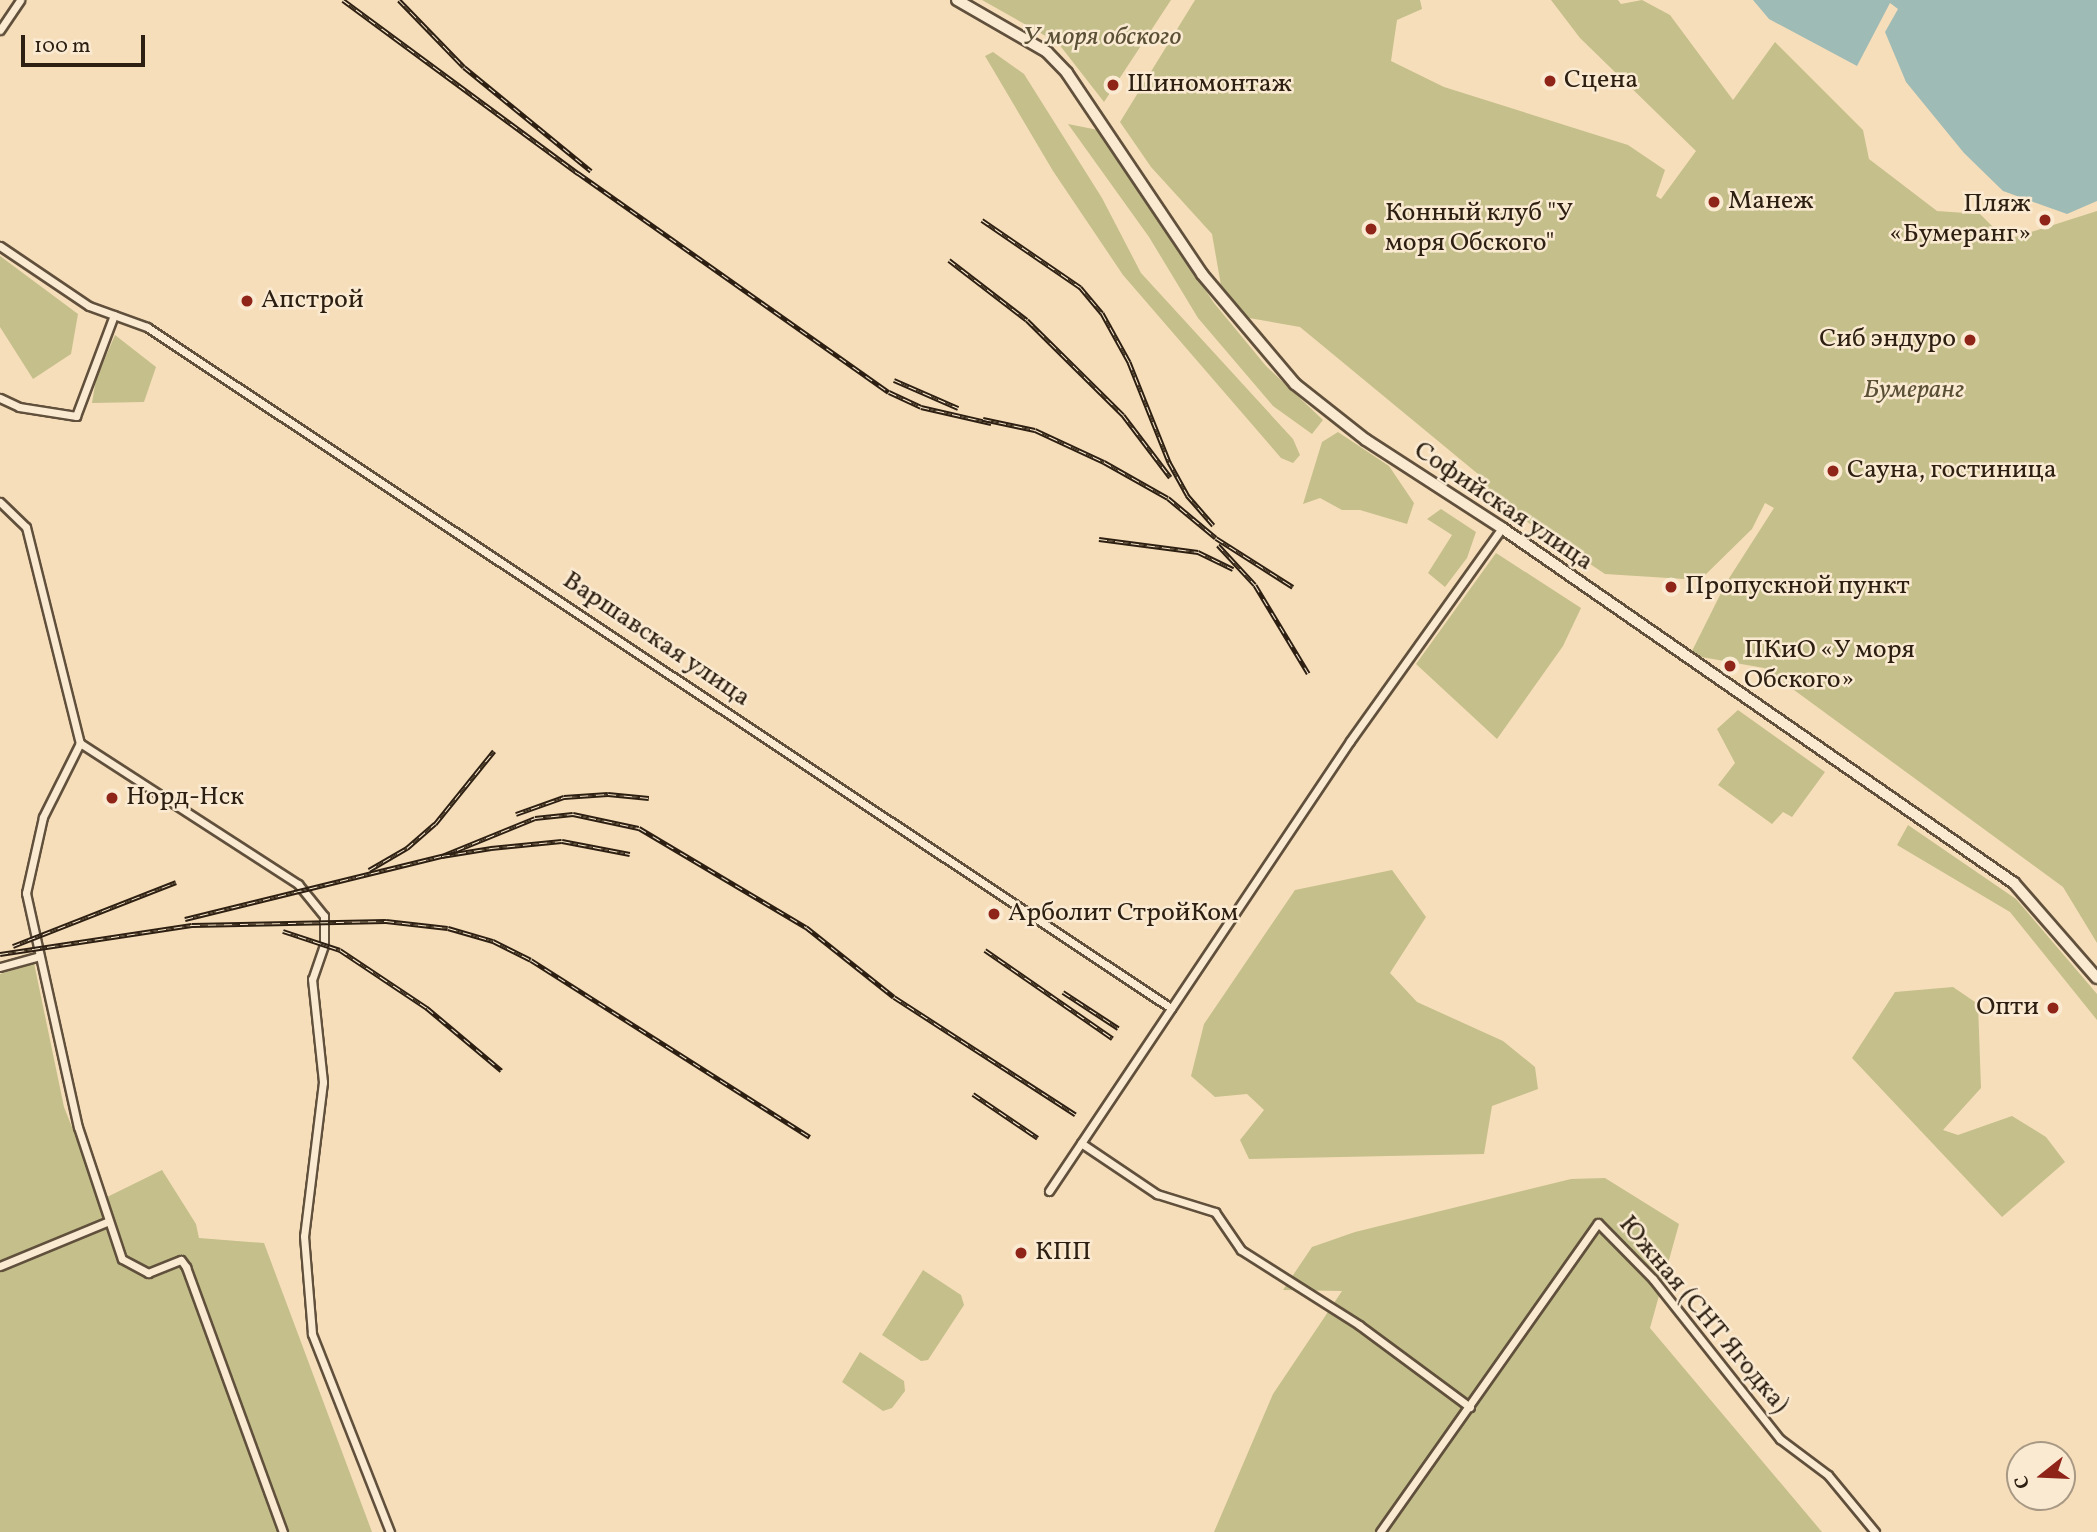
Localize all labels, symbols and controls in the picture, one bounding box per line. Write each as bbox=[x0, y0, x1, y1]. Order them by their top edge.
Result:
scale bar bbox=[24, 21, 149, 65]
park label: У моря обского bbox=[1023, 22, 1181, 54]
text: 100 m bbox=[34, 32, 91, 61]
place label: Сцена bbox=[1564, 65, 1638, 97]
place label: Шиномонтаж bbox=[1127, 69, 1292, 101]
marker: Сцена bbox=[1542, 73, 1558, 89]
marker: Шиномонтаж bbox=[1105, 77, 1121, 93]
place label: Манеж bbox=[1728, 186, 1814, 218]
place label: Пляж «Бумеранг» bbox=[1890, 189, 2031, 250]
marker: Манеж bbox=[1706, 194, 1722, 210]
place label: Конный клуб "У моря Обского" bbox=[1385, 198, 1573, 260]
marker: Пляж «Бумеранг» bbox=[2037, 212, 2053, 228]
marker: Конный клуб "У моря Обского" bbox=[1363, 221, 1379, 237]
place label: Апстрой bbox=[261, 285, 364, 317]
marker: Апстрой bbox=[239, 293, 255, 309]
place label: Сиб эндуро bbox=[1819, 324, 1956, 356]
marker: Сиб эндуро bbox=[1962, 332, 1978, 348]
park label: Бумеранг bbox=[1864, 375, 1964, 407]
street label: Софийская улица bbox=[1407, 435, 1599, 579]
place label: Сауна, гостиница bbox=[1847, 455, 2057, 487]
marker: Сауна, гостиница bbox=[1825, 463, 1841, 479]
street label: Варшавская улица bbox=[556, 565, 756, 715]
place label: Пропускной пункт bbox=[1685, 571, 1910, 603]
marker: Пропускной пункт bbox=[1663, 579, 1679, 595]
place label: ПКиО «У моря Обского» bbox=[1744, 635, 1916, 696]
marker: ПКиО «У моря Обского» bbox=[1722, 658, 1738, 674]
place label: Норд-Нск bbox=[126, 782, 244, 814]
marker: Норд-Нск bbox=[104, 790, 120, 806]
place label: Арболит СтройКом bbox=[1008, 898, 1238, 930]
marker: Арболит СтройКом bbox=[986, 906, 1002, 922]
place label: Опти bbox=[1976, 992, 2039, 1024]
marker: Опти bbox=[2045, 1000, 2061, 1016]
street label: Южная (СНТ Ягодка) bbox=[1611, 1210, 1795, 1420]
place label: КПП bbox=[1035, 1237, 1091, 1269]
marker: КПП bbox=[1013, 1245, 1029, 1261]
north arrow bbox=[2006, 1441, 2076, 1511]
text: С bbox=[2009, 1472, 2037, 1492]

